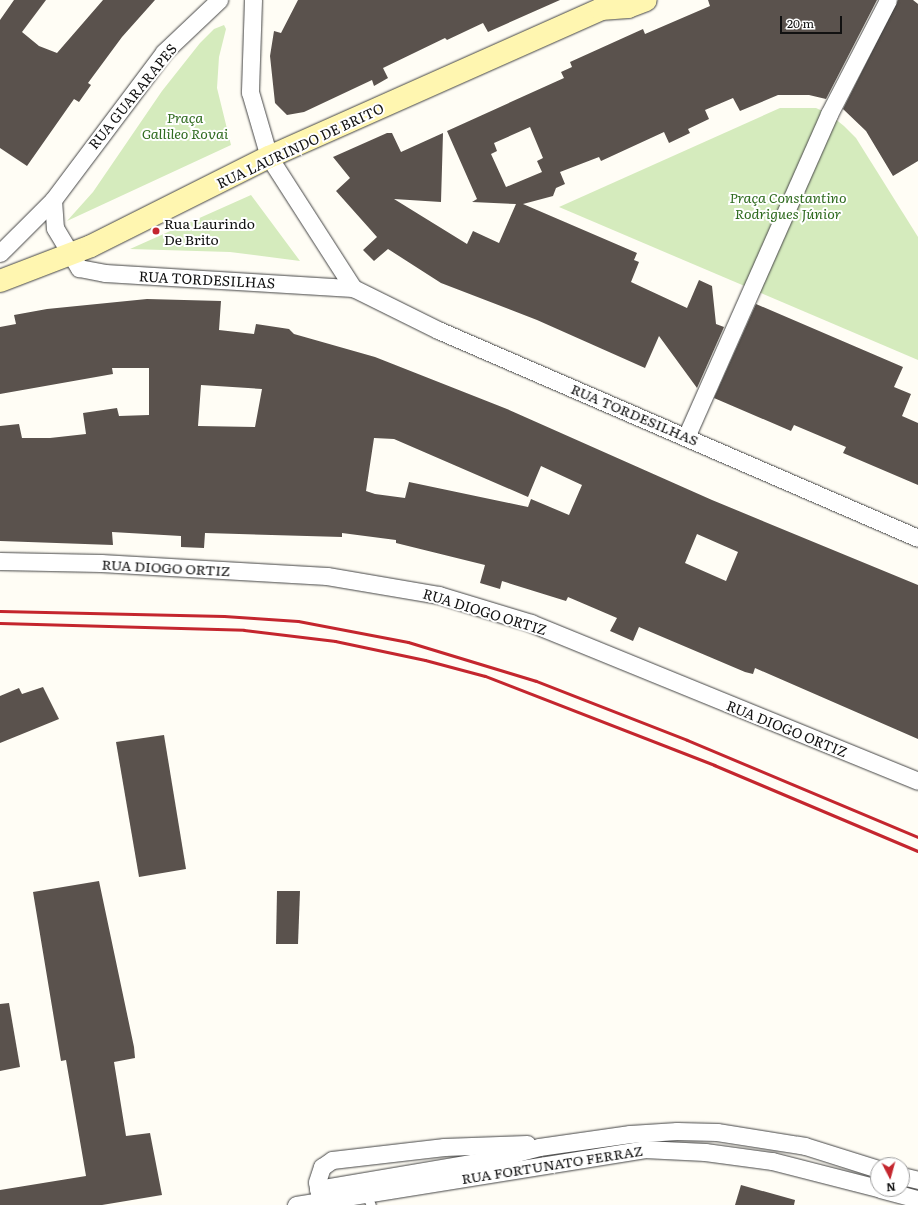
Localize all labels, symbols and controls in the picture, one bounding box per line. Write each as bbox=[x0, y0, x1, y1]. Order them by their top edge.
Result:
scale bar bbox=[782, 8, 844, 34]
text: 20 m bbox=[787, 14, 814, 32]
street label: RUA GUARARAPES bbox=[84, 40, 180, 152]
street label: RUA LAURINDO DE BRITO bbox=[214, 99, 386, 191]
park label: Praça Gallileo Rovai bbox=[142, 109, 228, 142]
park label: Praça Constantino Rodrigues Júnior bbox=[730, 189, 846, 222]
place label: Rua Laurindo De Brito bbox=[164, 215, 255, 248]
marker: Rua Laurindo De Brito bbox=[151, 226, 161, 236]
street label: RUA TORDESILHAS bbox=[138, 267, 276, 291]
street label: RUA TORDESILHAS bbox=[569, 380, 701, 448]
street label: RUA DIOGO ORTIZ bbox=[101, 555, 231, 579]
street label: RUA DIOGO ORTIZ bbox=[421, 584, 549, 638]
street label: RUA DIOGO ORTIZ bbox=[724, 696, 850, 760]
street label: RUA FORTUNATO FERRAZ bbox=[460, 1141, 644, 1187]
north arrow bbox=[870, 1157, 910, 1197]
text: N bbox=[886, 1180, 897, 1196]

